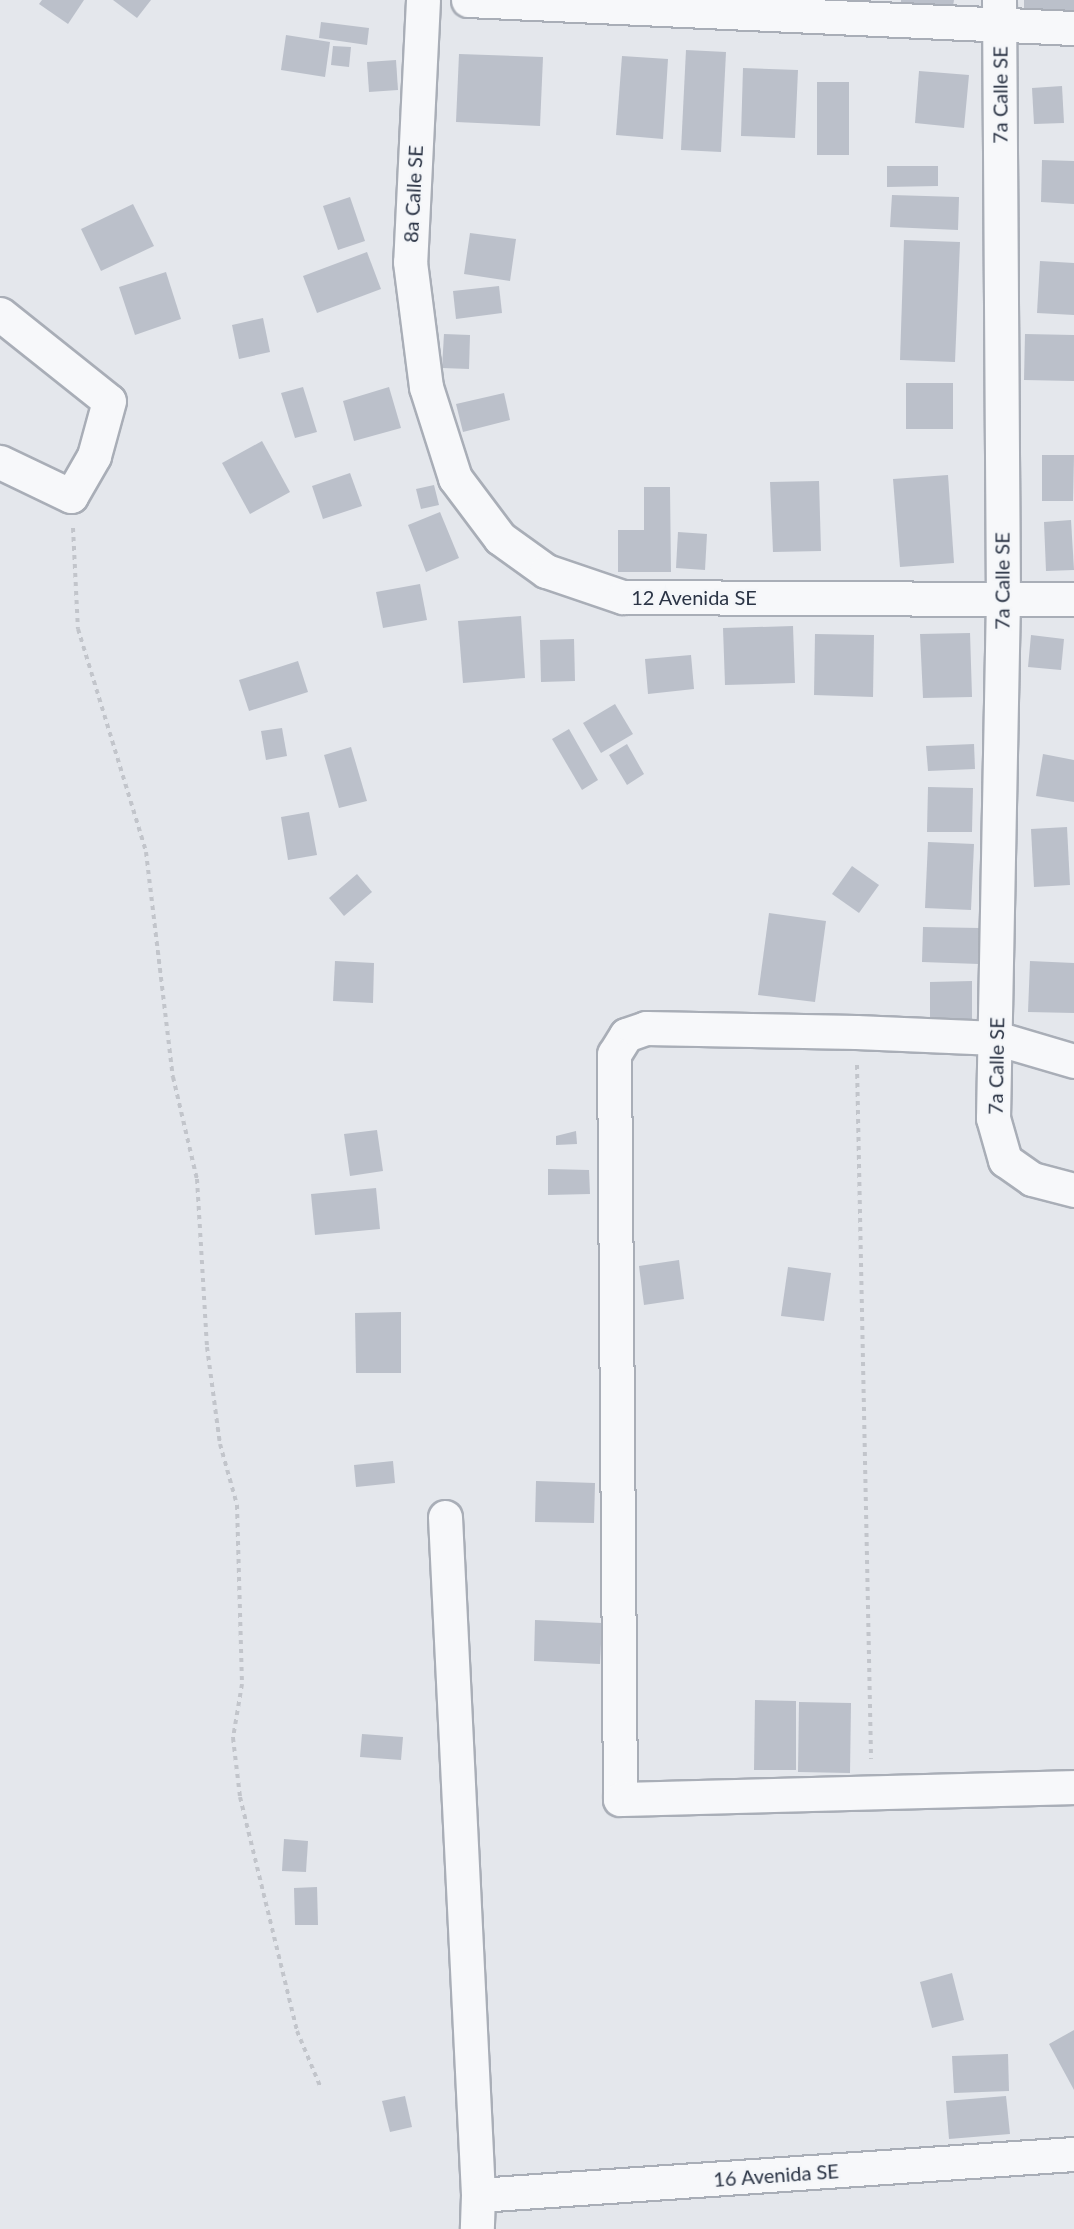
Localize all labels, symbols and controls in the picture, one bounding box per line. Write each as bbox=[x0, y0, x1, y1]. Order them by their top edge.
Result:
street label: 7a Calle SE bbox=[988, 46, 1012, 144]
street label: 8a Calle SE bbox=[398, 145, 428, 243]
street label: 7a Calle SE bbox=[990, 532, 1014, 630]
street label: 12 Avenida SE bbox=[631, 585, 757, 609]
street label: 7a Calle SE bbox=[983, 1017, 1009, 1115]
street label: 16 Avenida SE bbox=[712, 2159, 840, 2191]

